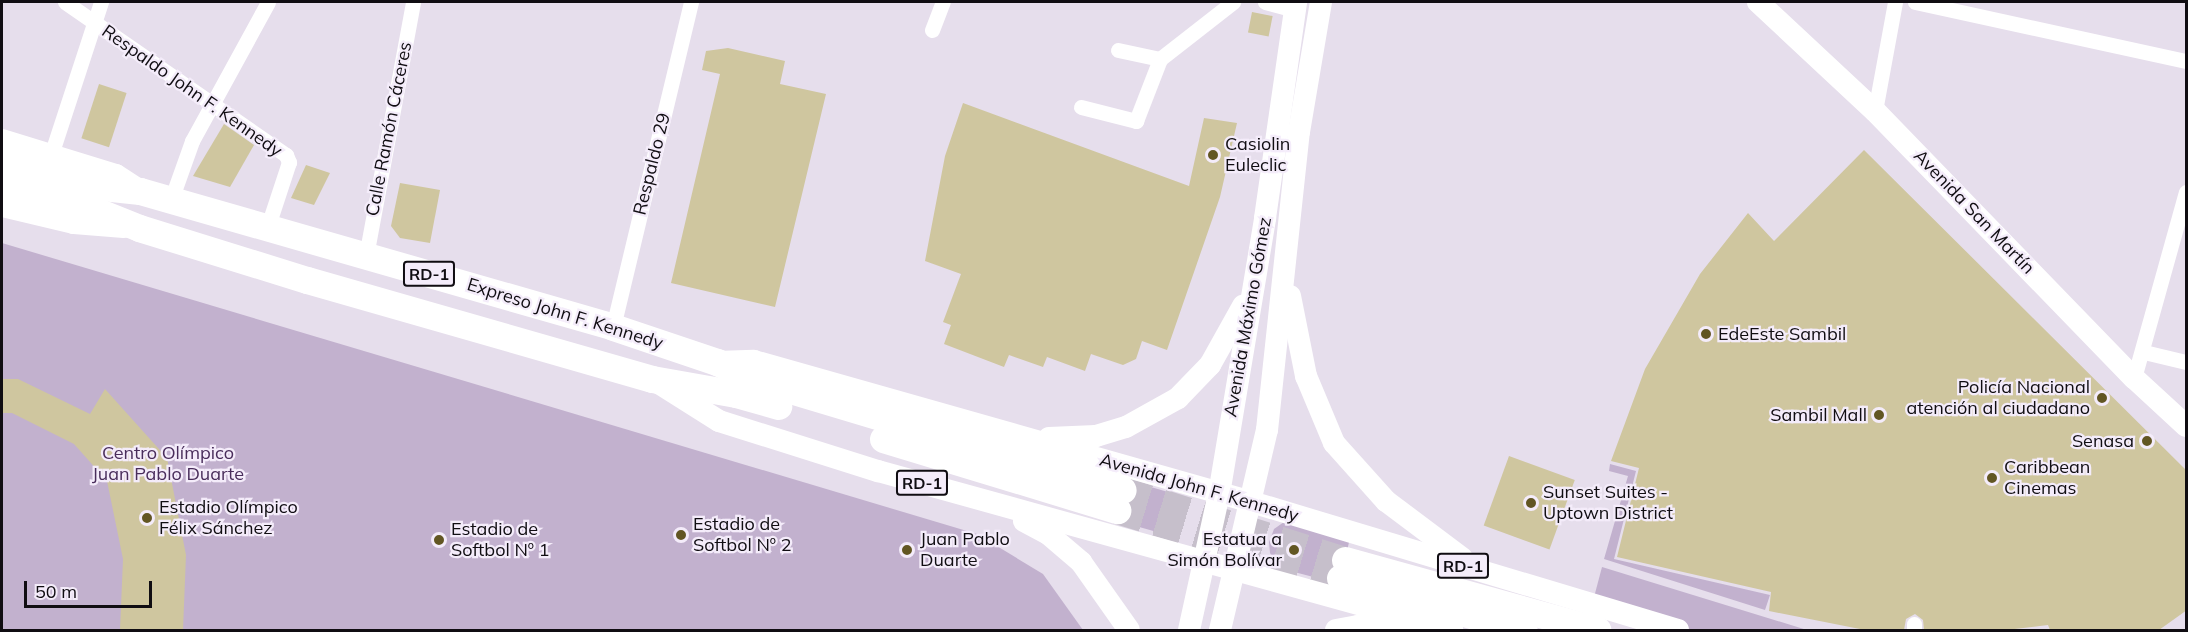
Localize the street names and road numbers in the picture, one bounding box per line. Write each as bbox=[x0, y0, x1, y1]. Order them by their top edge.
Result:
street label: Respaldo John F. Kennedy bbox=[98, 20, 286, 162]
street label: Calle Ramón Cáceres bbox=[361, 40, 417, 218]
street label: Respaldo 29 bbox=[629, 111, 675, 217]
street label: Avenida San Martín bbox=[1909, 145, 2039, 279]
street label: Avenida Máximo Gómez bbox=[1220, 215, 1276, 419]
road number: RD-1 bbox=[402, 261, 456, 287]
street label: Expreso John F. Kennedy bbox=[464, 274, 666, 354]
street label: Avenida John F. Kennedy bbox=[1097, 449, 1301, 527]
road number: RD-1 bbox=[895, 470, 949, 496]
road number: RD-1 bbox=[1436, 553, 1490, 579]

